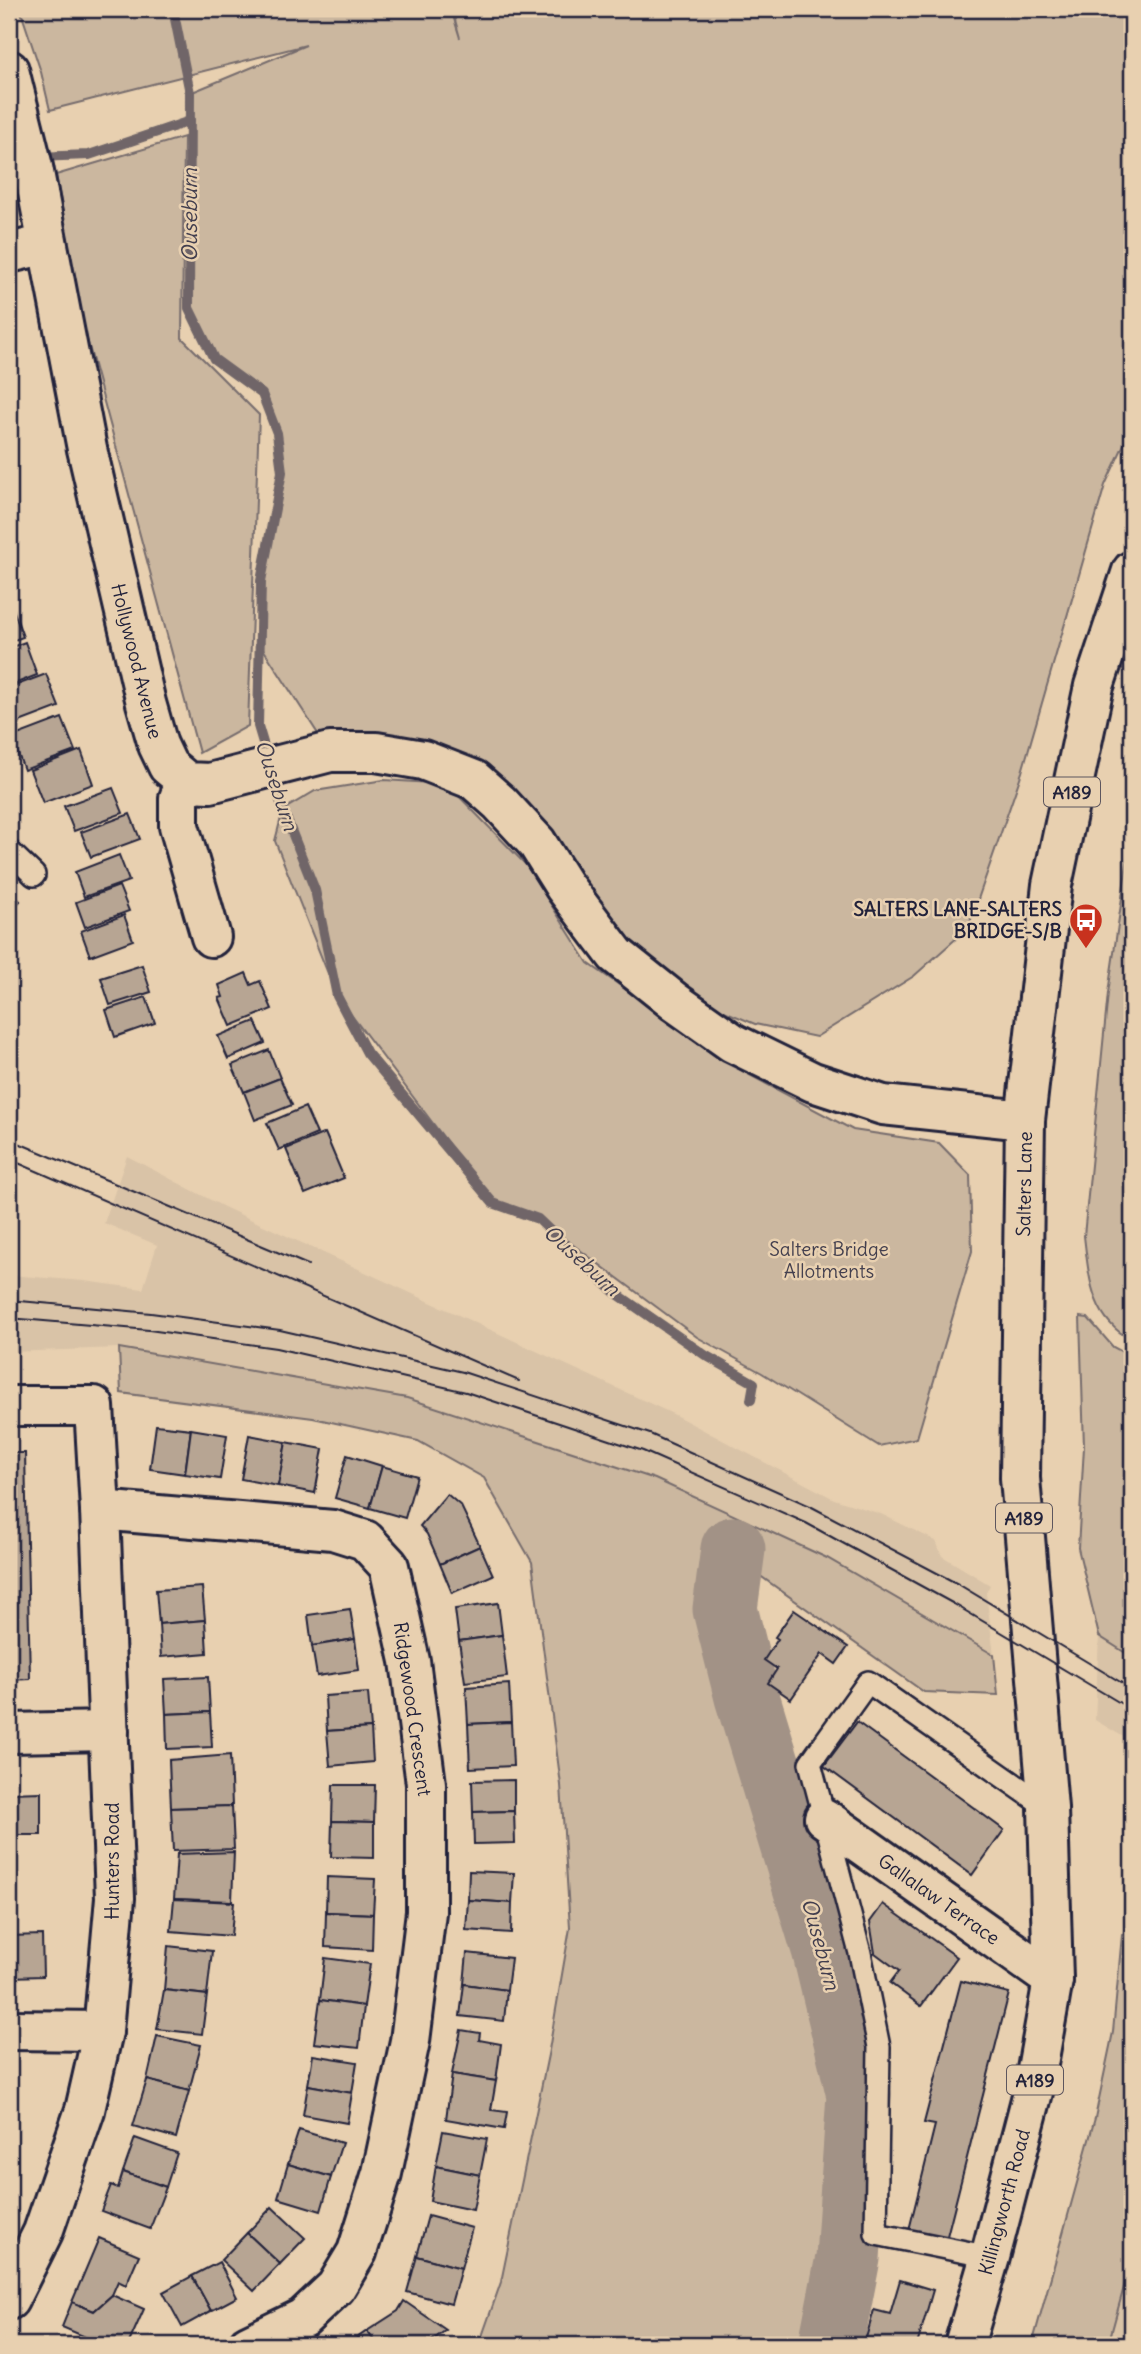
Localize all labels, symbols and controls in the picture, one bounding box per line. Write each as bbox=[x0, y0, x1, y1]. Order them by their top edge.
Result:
water label: Ouseburn bbox=[176, 167, 203, 262]
street label: Hollywood Avenue bbox=[106, 581, 168, 741]
water label: Ouseburn bbox=[250, 736, 305, 835]
road number: A189 bbox=[1044, 778, 1100, 806]
place label: SALTERS LANE-SALTERS BRIDGE-S/B bbox=[854, 897, 1062, 943]
bus stop icon: SALTERS LANE-SALTERS BRIDGE-S/B bbox=[1067, 901, 1105, 950]
street label: Salters Lane bbox=[1011, 1131, 1037, 1237]
water label: Ouseburn bbox=[538, 1219, 627, 1302]
park label: Salters Bridge Allotments bbox=[769, 1237, 889, 1283]
road number: A189 bbox=[996, 1504, 1052, 1532]
street label: Ridgewood Crescent bbox=[389, 1620, 437, 1798]
street label: Hunters Road bbox=[100, 1802, 124, 1920]
street label: Gallalaw Terrace bbox=[874, 1848, 1004, 1950]
water label: Ouseburn bbox=[796, 1895, 846, 1994]
road number: A189 bbox=[1007, 2066, 1063, 2094]
street label: Killingworth Road bbox=[973, 2126, 1035, 2278]

